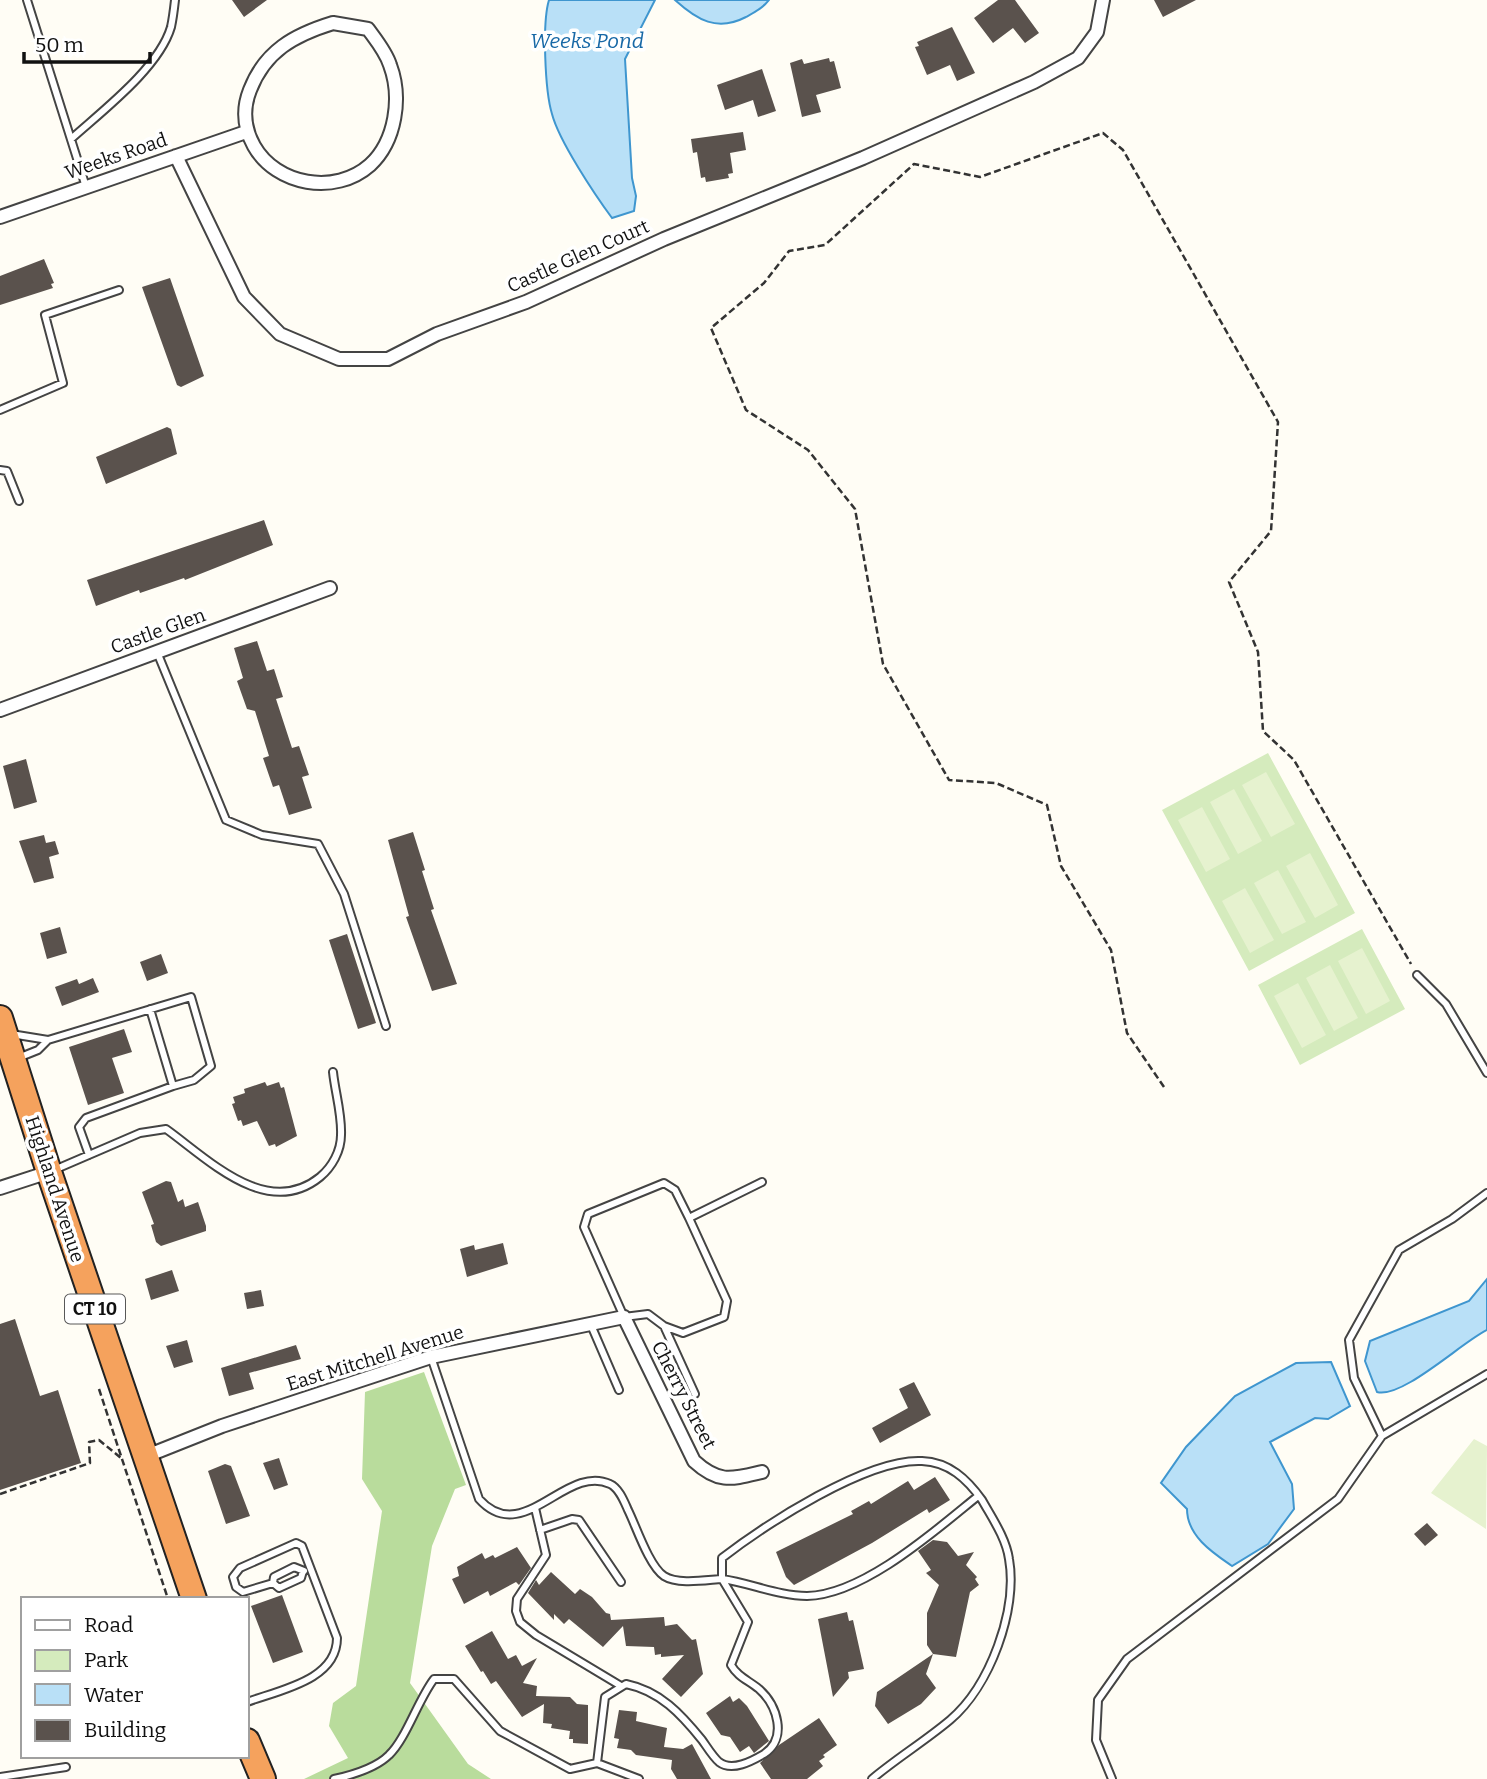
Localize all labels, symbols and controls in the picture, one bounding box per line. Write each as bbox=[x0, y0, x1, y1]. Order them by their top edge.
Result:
scale bar bbox=[24, 21, 150, 65]
water label: Weeks Pond bbox=[530, 28, 644, 54]
text: 50 m bbox=[35, 32, 84, 58]
street label: Weeks Road bbox=[62, 128, 170, 184]
street label: Castle Glen Court bbox=[503, 214, 653, 298]
street label: Castle Glen bbox=[107, 603, 209, 659]
street label: Highland Avenue bbox=[21, 1113, 89, 1265]
road number: CT 10 bbox=[65, 1294, 125, 1324]
street label: East Mitchell Avenue bbox=[284, 1320, 466, 1396]
street label: Cherry Street bbox=[647, 1337, 721, 1453]
legend bbox=[21, 1597, 248, 1758]
text: Road bbox=[84, 1612, 133, 1638]
text: Park bbox=[84, 1647, 128, 1673]
text: Water bbox=[84, 1682, 143, 1708]
text: Building bbox=[84, 1717, 167, 1743]

